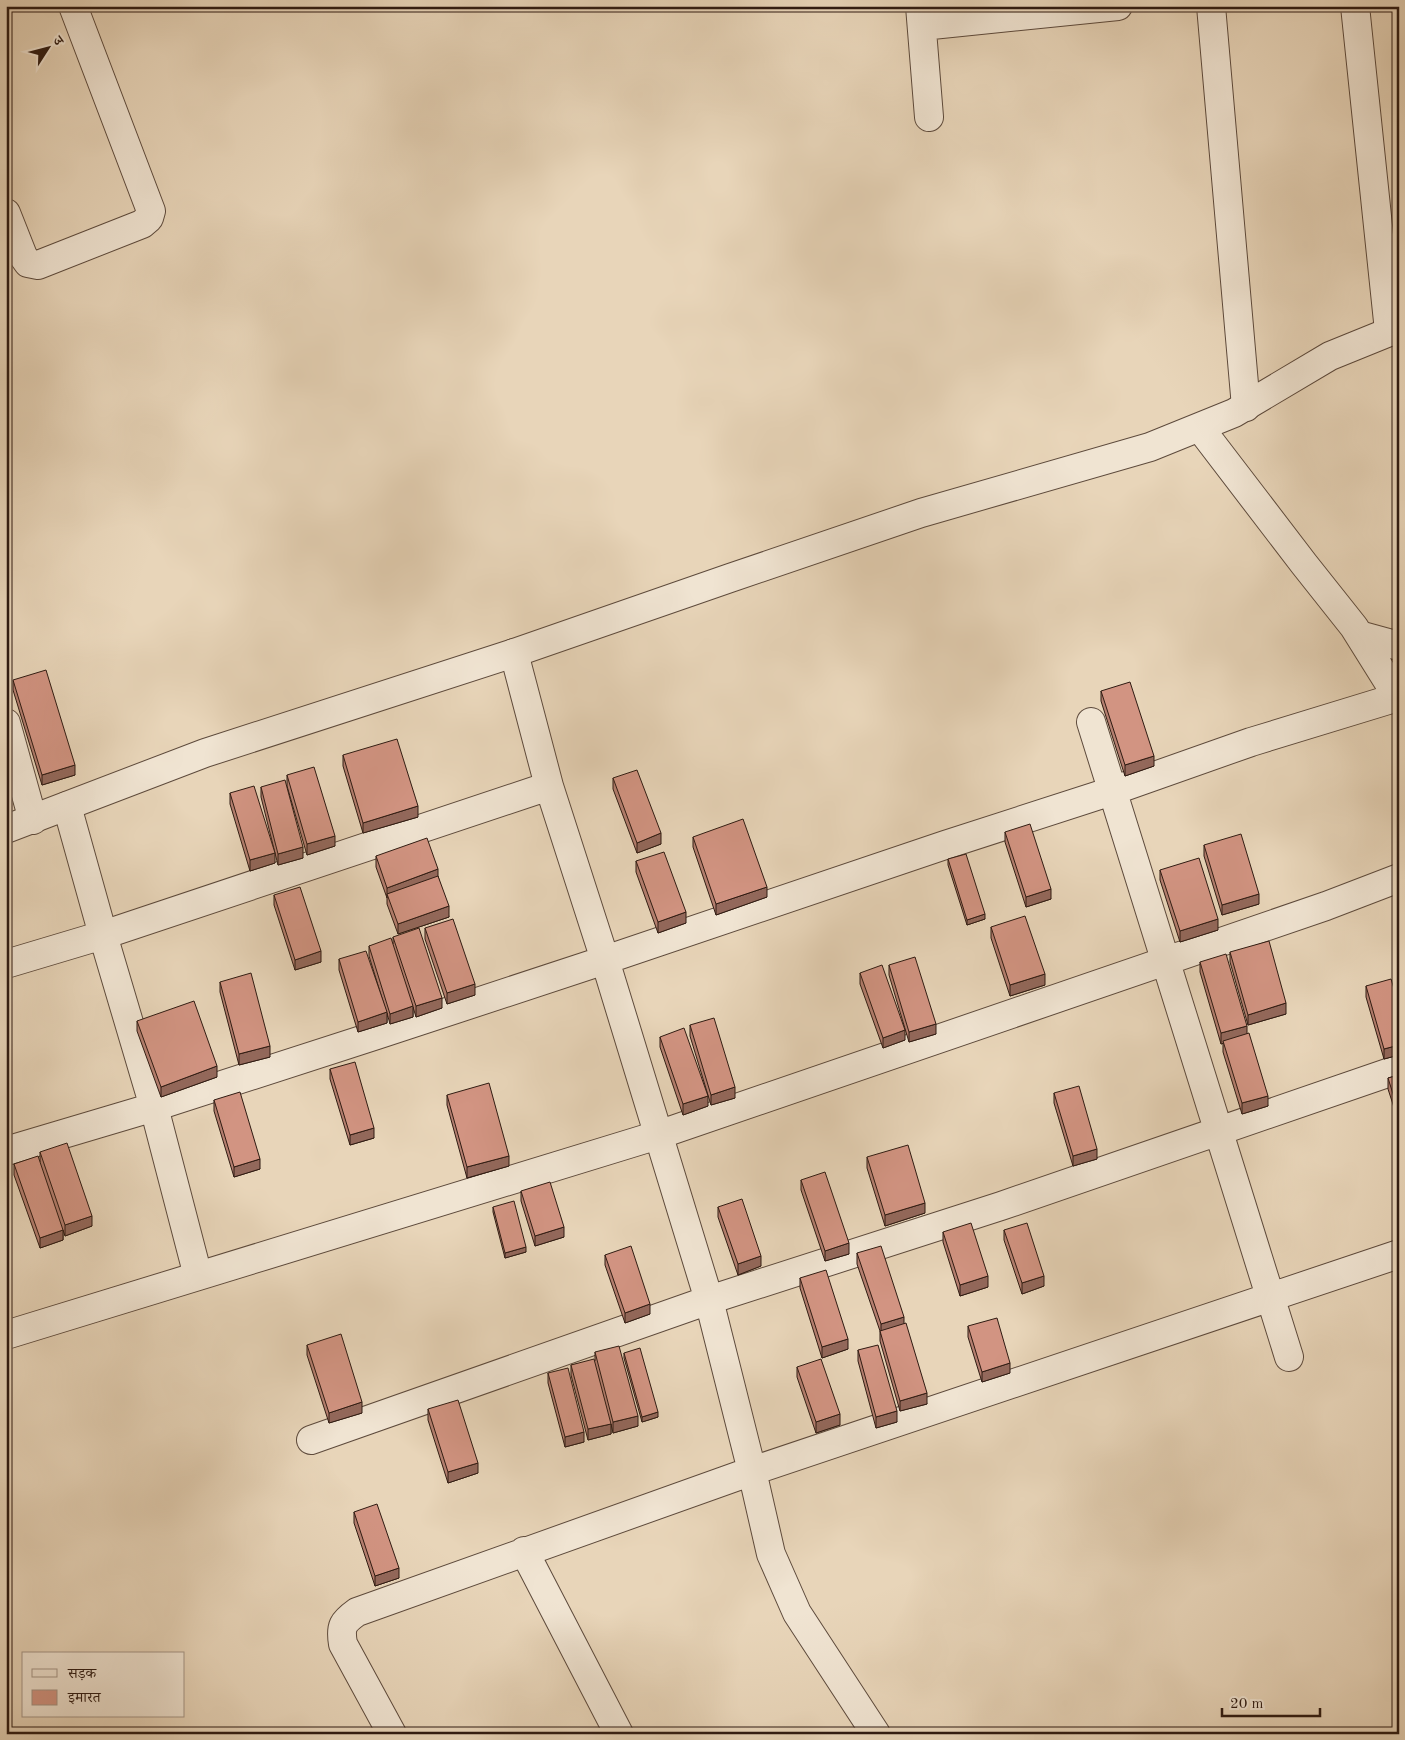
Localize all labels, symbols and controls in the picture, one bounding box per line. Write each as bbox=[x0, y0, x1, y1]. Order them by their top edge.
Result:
north arrow bbox=[22, 22, 72, 72]
text: उ bbox=[49, 33, 66, 49]
legend bbox=[22, 1652, 185, 1718]
text: सड़क bbox=[67, 1667, 97, 1682]
scale bar bbox=[1222, 1685, 1320, 1717]
text: इमारत bbox=[67, 1691, 102, 1706]
text: 20 m bbox=[1230, 1697, 1264, 1712]

